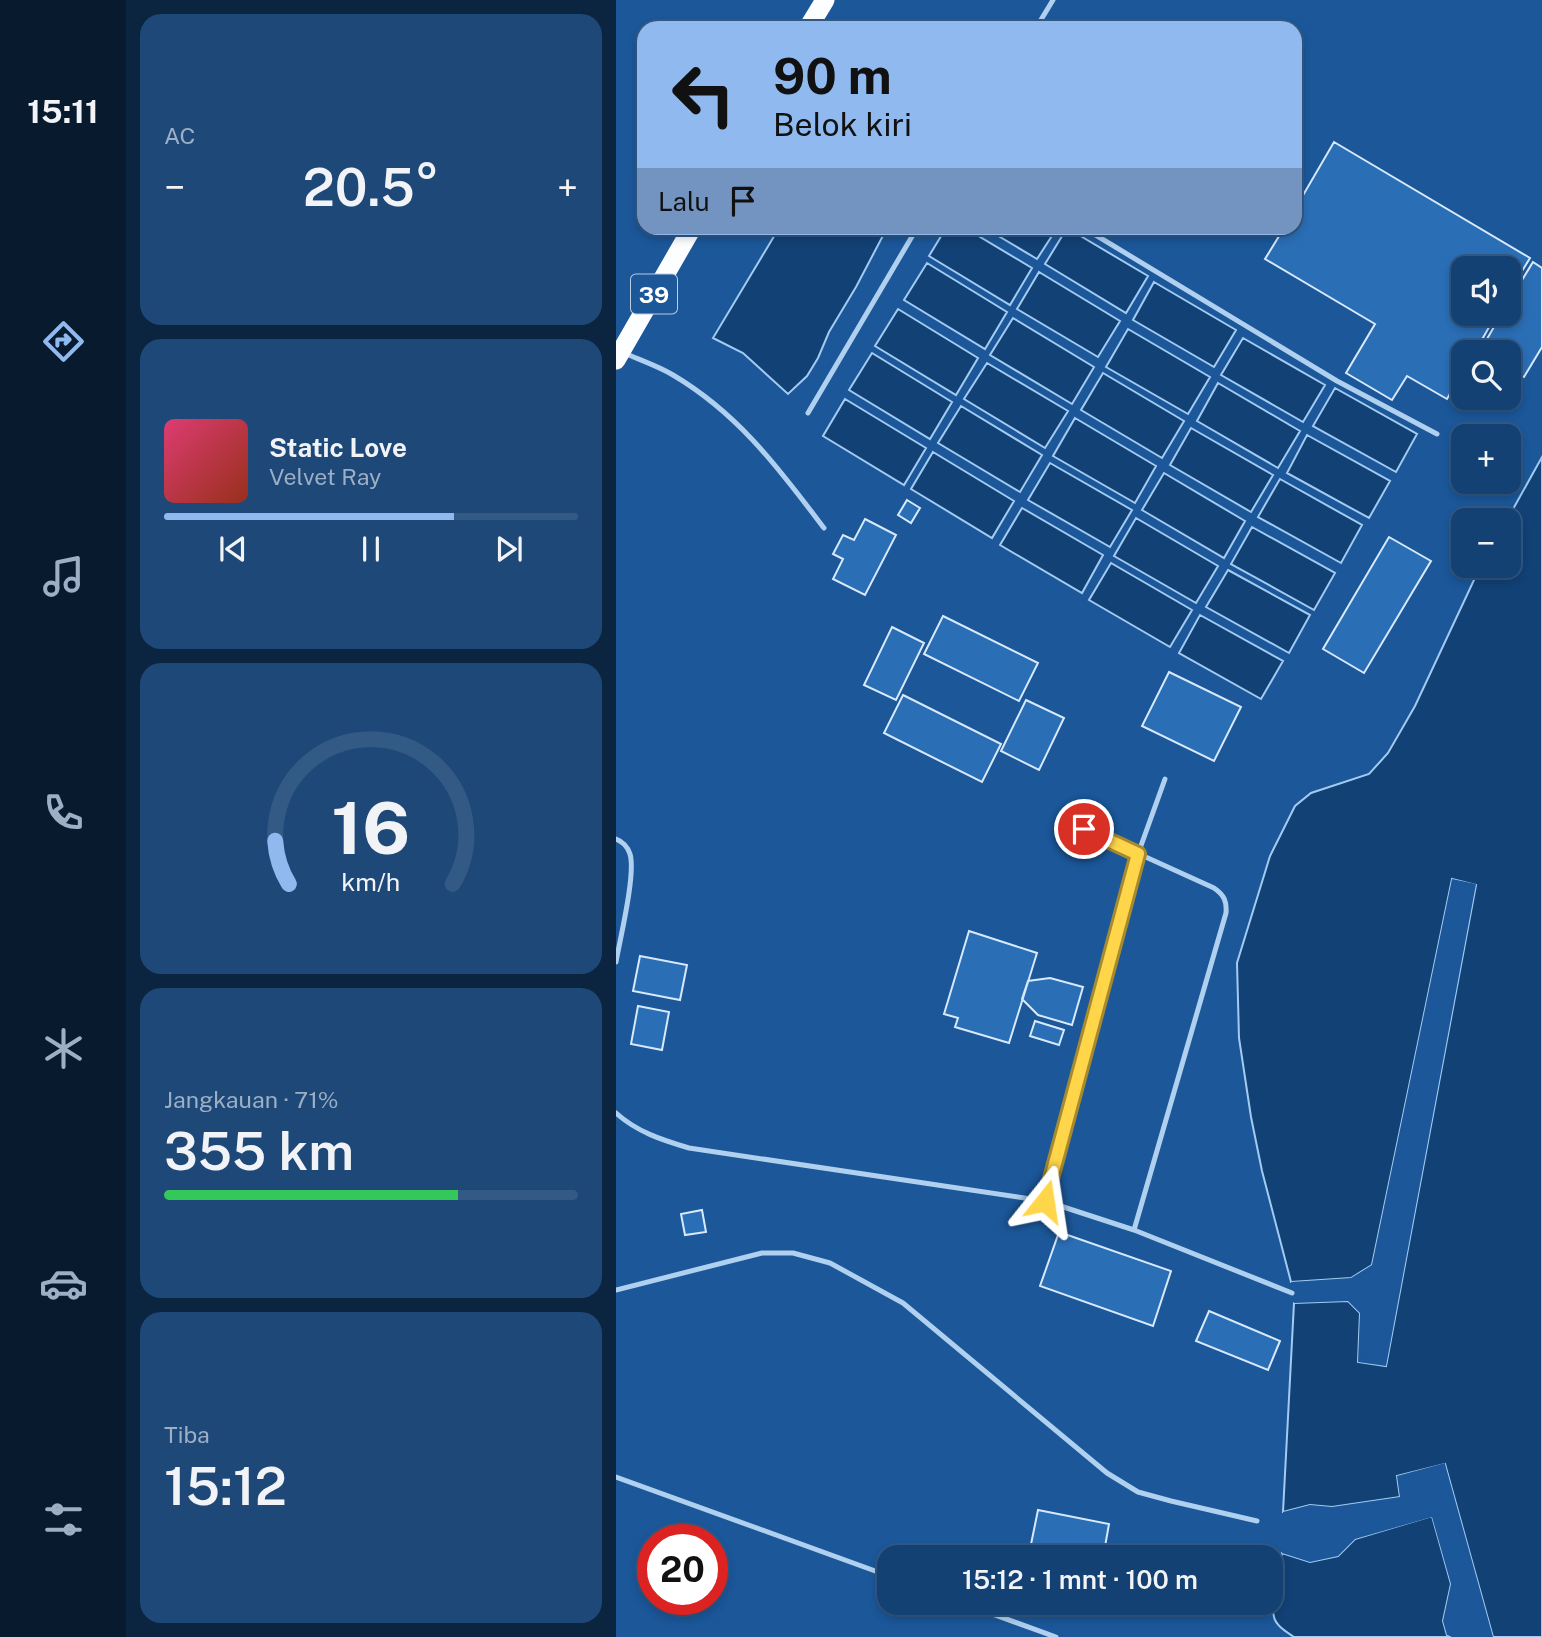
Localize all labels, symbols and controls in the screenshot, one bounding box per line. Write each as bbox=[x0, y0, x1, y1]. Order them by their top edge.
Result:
text: 90 m bbox=[773, 47, 892, 105]
icon: left bbox=[658, 49, 749, 140]
text: 15:11 bbox=[27, 93, 99, 130]
text: Belok kiri bbox=[773, 106, 912, 143]
text: AC bbox=[164, 122, 195, 149]
text: 20.5° bbox=[303, 157, 439, 218]
text: − bbox=[164, 165, 185, 210]
text: + bbox=[557, 165, 578, 210]
icon: arrive bbox=[724, 182, 762, 220]
text: Lalu bbox=[658, 186, 710, 217]
map controls bbox=[1451, 256, 1521, 578]
button: sound bbox=[1451, 256, 1521, 326]
road number: 39 bbox=[631, 274, 677, 314]
icon: directions bbox=[39, 317, 88, 366]
button: search bbox=[1451, 340, 1521, 410]
button: + bbox=[1451, 424, 1521, 494]
text: Static Love bbox=[269, 432, 407, 463]
text: Velvet Ray bbox=[269, 463, 381, 490]
button: − bbox=[1451, 508, 1521, 578]
icon: previous bbox=[214, 530, 252, 568]
icon: pause bbox=[352, 530, 390, 568]
icon: next bbox=[490, 530, 528, 568]
icon: music bbox=[39, 552, 88, 601]
text: 16 bbox=[331, 786, 411, 871]
icon: phone bbox=[39, 788, 88, 837]
pin bbox=[1054, 799, 1114, 859]
icon: arrive bbox=[1065, 810, 1103, 848]
text: km/h bbox=[342, 867, 400, 897]
icon: climate bbox=[39, 1024, 88, 1073]
text: Jangkauan · 71% bbox=[164, 1086, 339, 1113]
text: 355 km bbox=[164, 1121, 354, 1182]
position arrow bbox=[1008, 1164, 1082, 1238]
icon: car bbox=[39, 1259, 88, 1308]
text: Tiba bbox=[164, 1421, 210, 1448]
text: 15:12 bbox=[164, 1456, 287, 1517]
icon: filters bbox=[39, 1495, 88, 1544]
speed limit sign: 20 bbox=[637, 1524, 728, 1615]
text: 15:12 · 1 mnt · 100 m bbox=[962, 1564, 1198, 1595]

